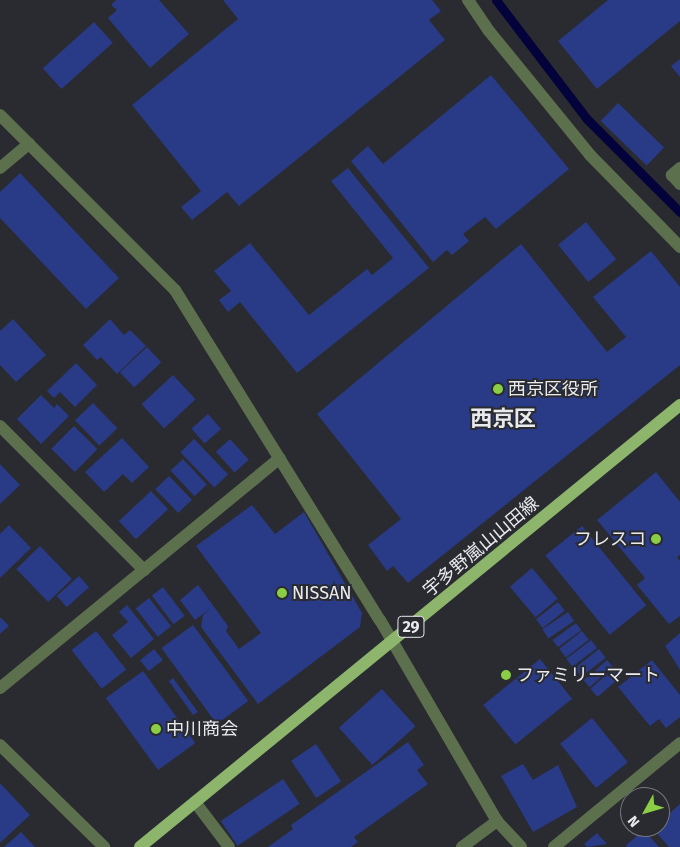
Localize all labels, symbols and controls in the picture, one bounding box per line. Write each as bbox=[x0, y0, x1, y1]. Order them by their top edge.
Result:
place label: 西京区役所 bbox=[508, 378, 598, 400]
marker: 西京区役所 bbox=[492, 383, 504, 395]
district label: 西京区 bbox=[470, 406, 536, 432]
street label: 宇多野嵐山山田線 bbox=[419, 492, 543, 602]
place label: フレスコ bbox=[574, 528, 646, 550]
marker: フレスコ bbox=[650, 533, 662, 545]
place label: NISSAN bbox=[292, 582, 352, 604]
marker: NISSAN bbox=[276, 587, 288, 599]
road number: 29 bbox=[397, 614, 425, 640]
place label: ファミリーマート bbox=[516, 664, 660, 686]
marker: ファミリーマート bbox=[500, 669, 512, 681]
place label: 中川商会 bbox=[166, 718, 238, 740]
marker: 中川商会 bbox=[150, 723, 162, 735]
north arrow bbox=[620, 787, 670, 837]
text: N bbox=[624, 812, 643, 830]

